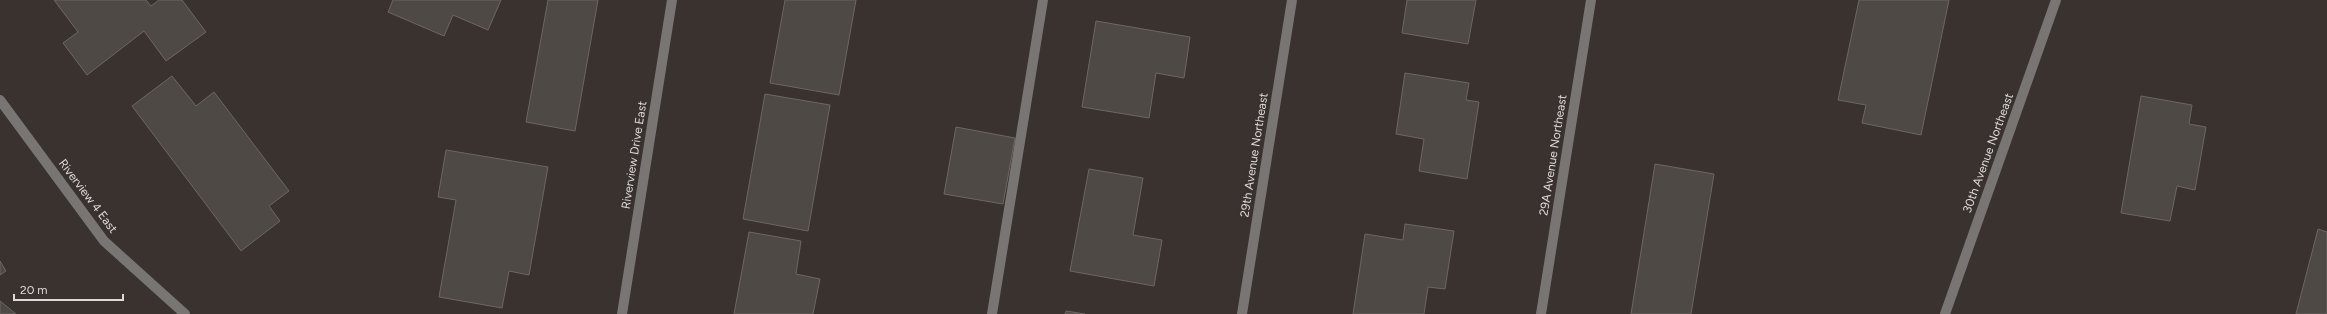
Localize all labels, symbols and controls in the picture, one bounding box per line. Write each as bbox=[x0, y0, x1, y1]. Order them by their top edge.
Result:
street label: 29th Avenue Northeast bbox=[1237, 91, 1271, 218]
street label: 30th Avenue Northeast bbox=[1960, 91, 2016, 215]
street label: 29A Avenue Northeast bbox=[1537, 93, 1570, 217]
street label: Riverview Drive East bbox=[619, 100, 650, 210]
street label: Riverview 4 East bbox=[56, 156, 121, 236]
scale bar bbox=[14, 276, 123, 302]
text: 20 m bbox=[20, 283, 48, 297]

